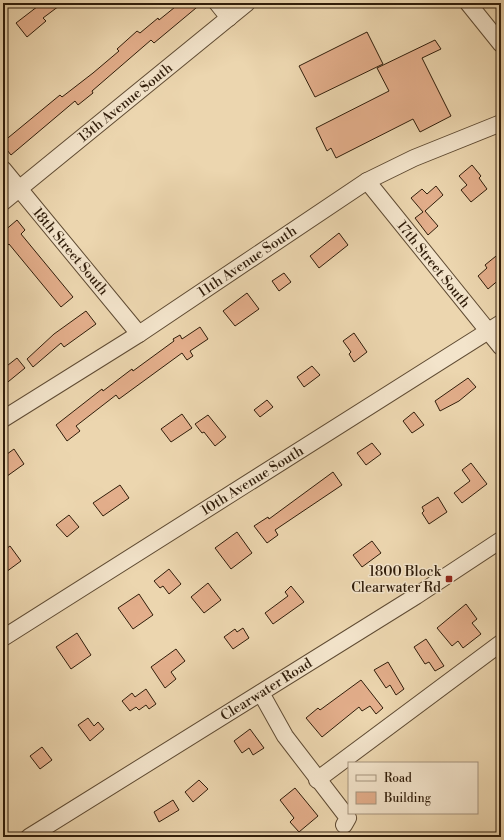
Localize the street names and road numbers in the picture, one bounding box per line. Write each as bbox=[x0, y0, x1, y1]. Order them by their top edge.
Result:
street label: 13th Avenue South bbox=[75, 59, 177, 146]
street label: 18th Street South bbox=[28, 204, 113, 300]
street label: 17th Street South bbox=[393, 217, 474, 312]
street label: 11th Avenue South bbox=[195, 222, 301, 302]
street label: 10th Avenue South bbox=[198, 442, 308, 520]
street label: Clearwater Road bbox=[217, 654, 316, 725]

